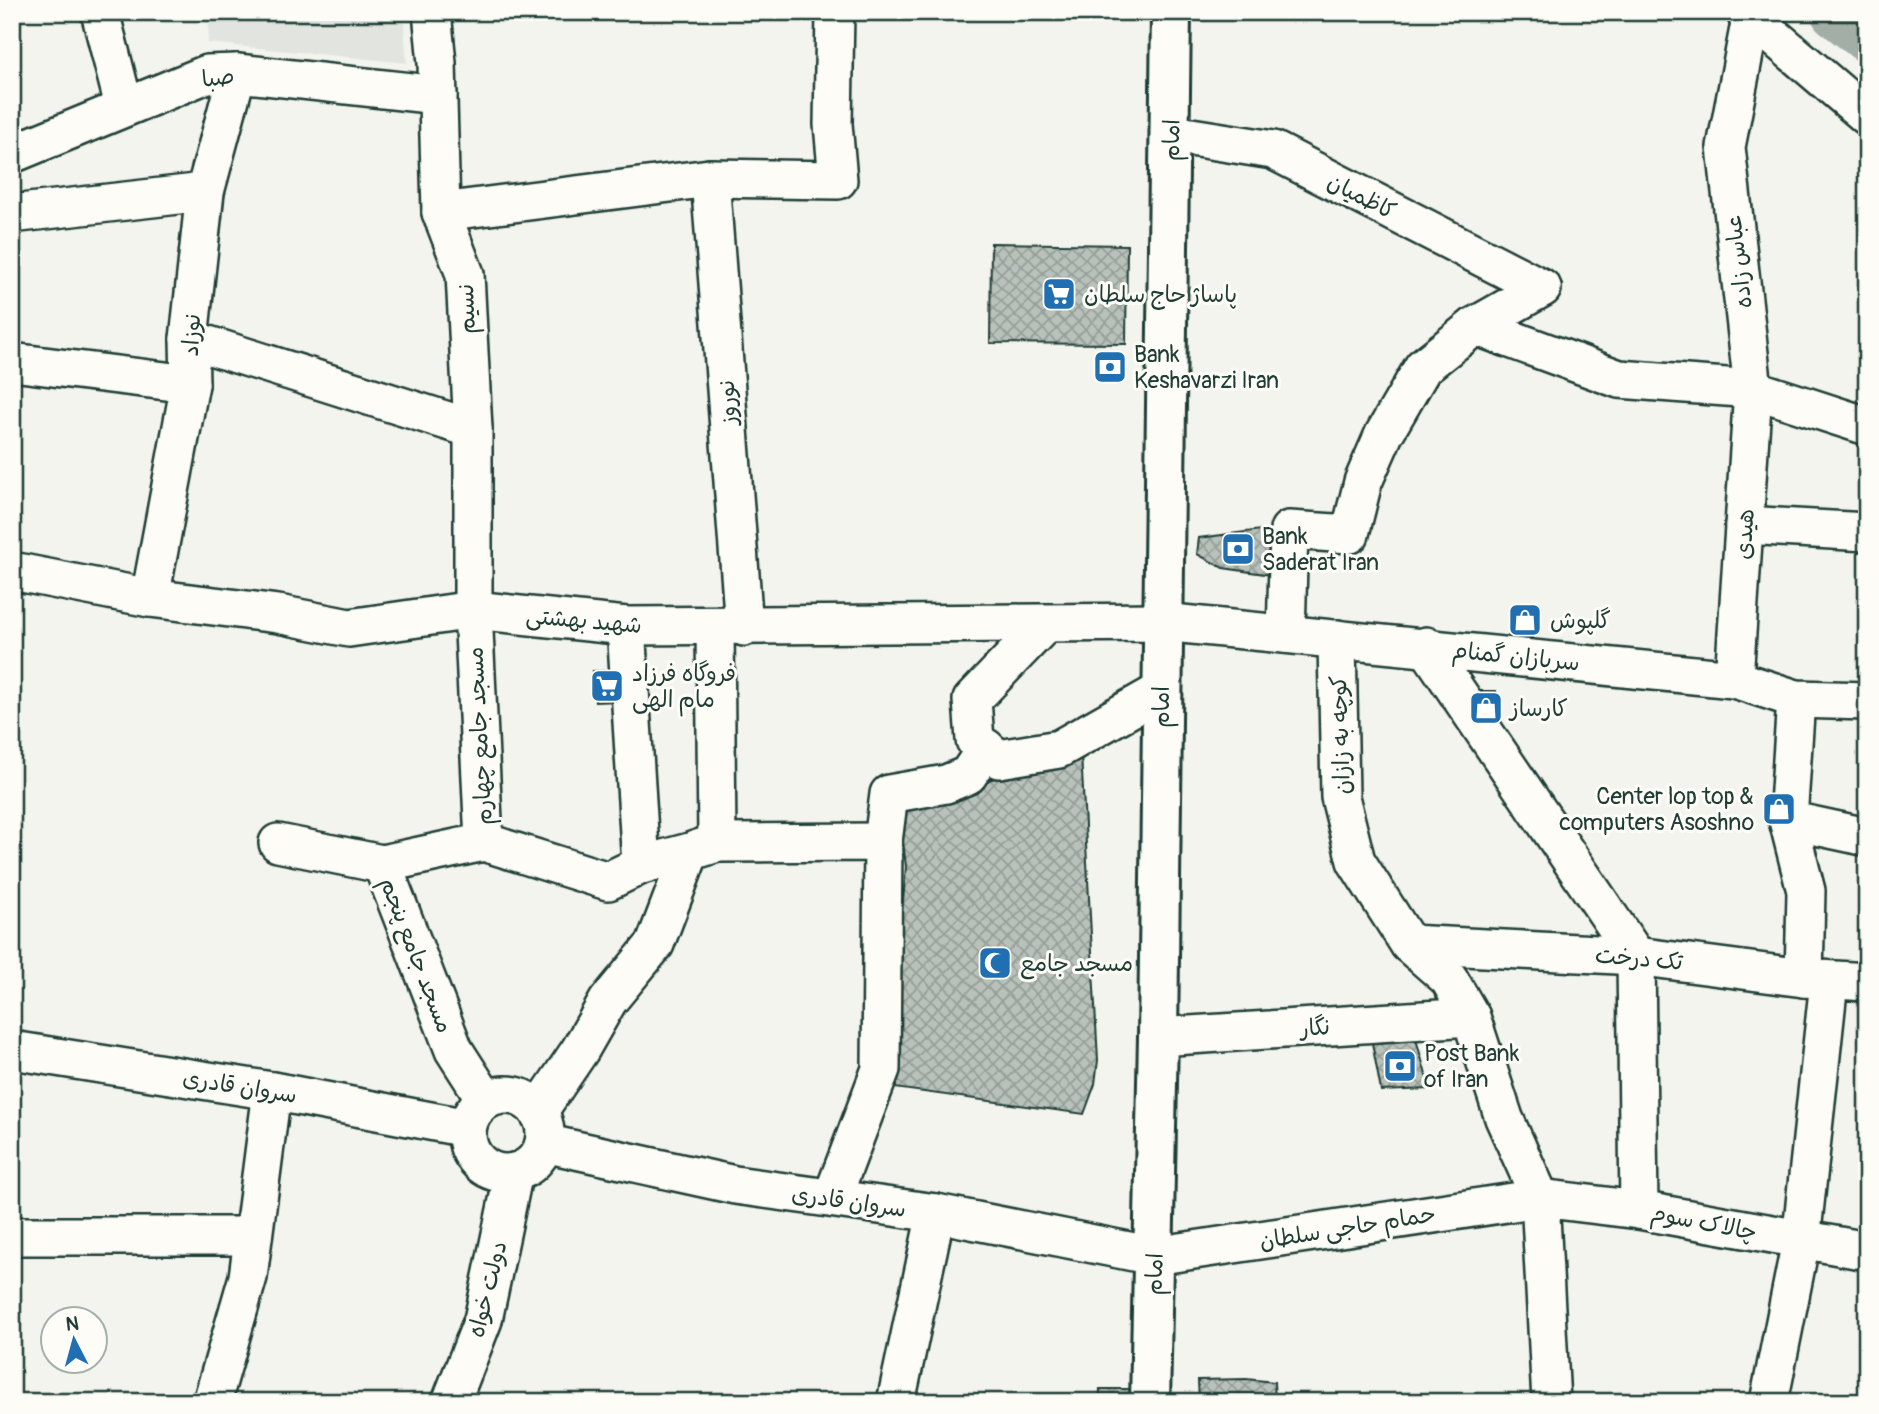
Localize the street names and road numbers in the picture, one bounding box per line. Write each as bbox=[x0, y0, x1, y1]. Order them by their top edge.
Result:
street label: صبا bbox=[200, 61, 236, 94]
street label: امام bbox=[1157, 119, 1189, 161]
street label: کاظمیان bbox=[1323, 167, 1401, 226]
street label: عباس زاده bbox=[1718, 214, 1759, 310]
street label: نسیم bbox=[451, 283, 485, 335]
street label: نوزاد bbox=[176, 313, 207, 357]
street label: نوروز bbox=[711, 378, 744, 428]
street label: هیدی bbox=[1728, 508, 1761, 560]
street label: شهید بهشتی bbox=[525, 601, 643, 640]
street label: سربازان گمنام bbox=[1450, 635, 1581, 681]
street label: مسجد جامع چهارم bbox=[460, 646, 502, 826]
street label: کوچه به زازان bbox=[1324, 675, 1357, 795]
street label: امام bbox=[1147, 686, 1179, 728]
street label: مسجد جامع پنجم bbox=[371, 873, 460, 1038]
street label: تک درخت bbox=[1594, 940, 1684, 977]
street label: نگار bbox=[1297, 1012, 1331, 1043]
street label: سروان قادری bbox=[181, 1063, 299, 1110]
street label: سروان قادری bbox=[790, 1179, 908, 1224]
street label: چالاک سوم bbox=[1648, 1198, 1759, 1249]
street label: حمام حاجی سلطان bbox=[1257, 1199, 1437, 1259]
street label: دولت خواه bbox=[462, 1238, 513, 1340]
street label: امام bbox=[1139, 1252, 1173, 1296]

